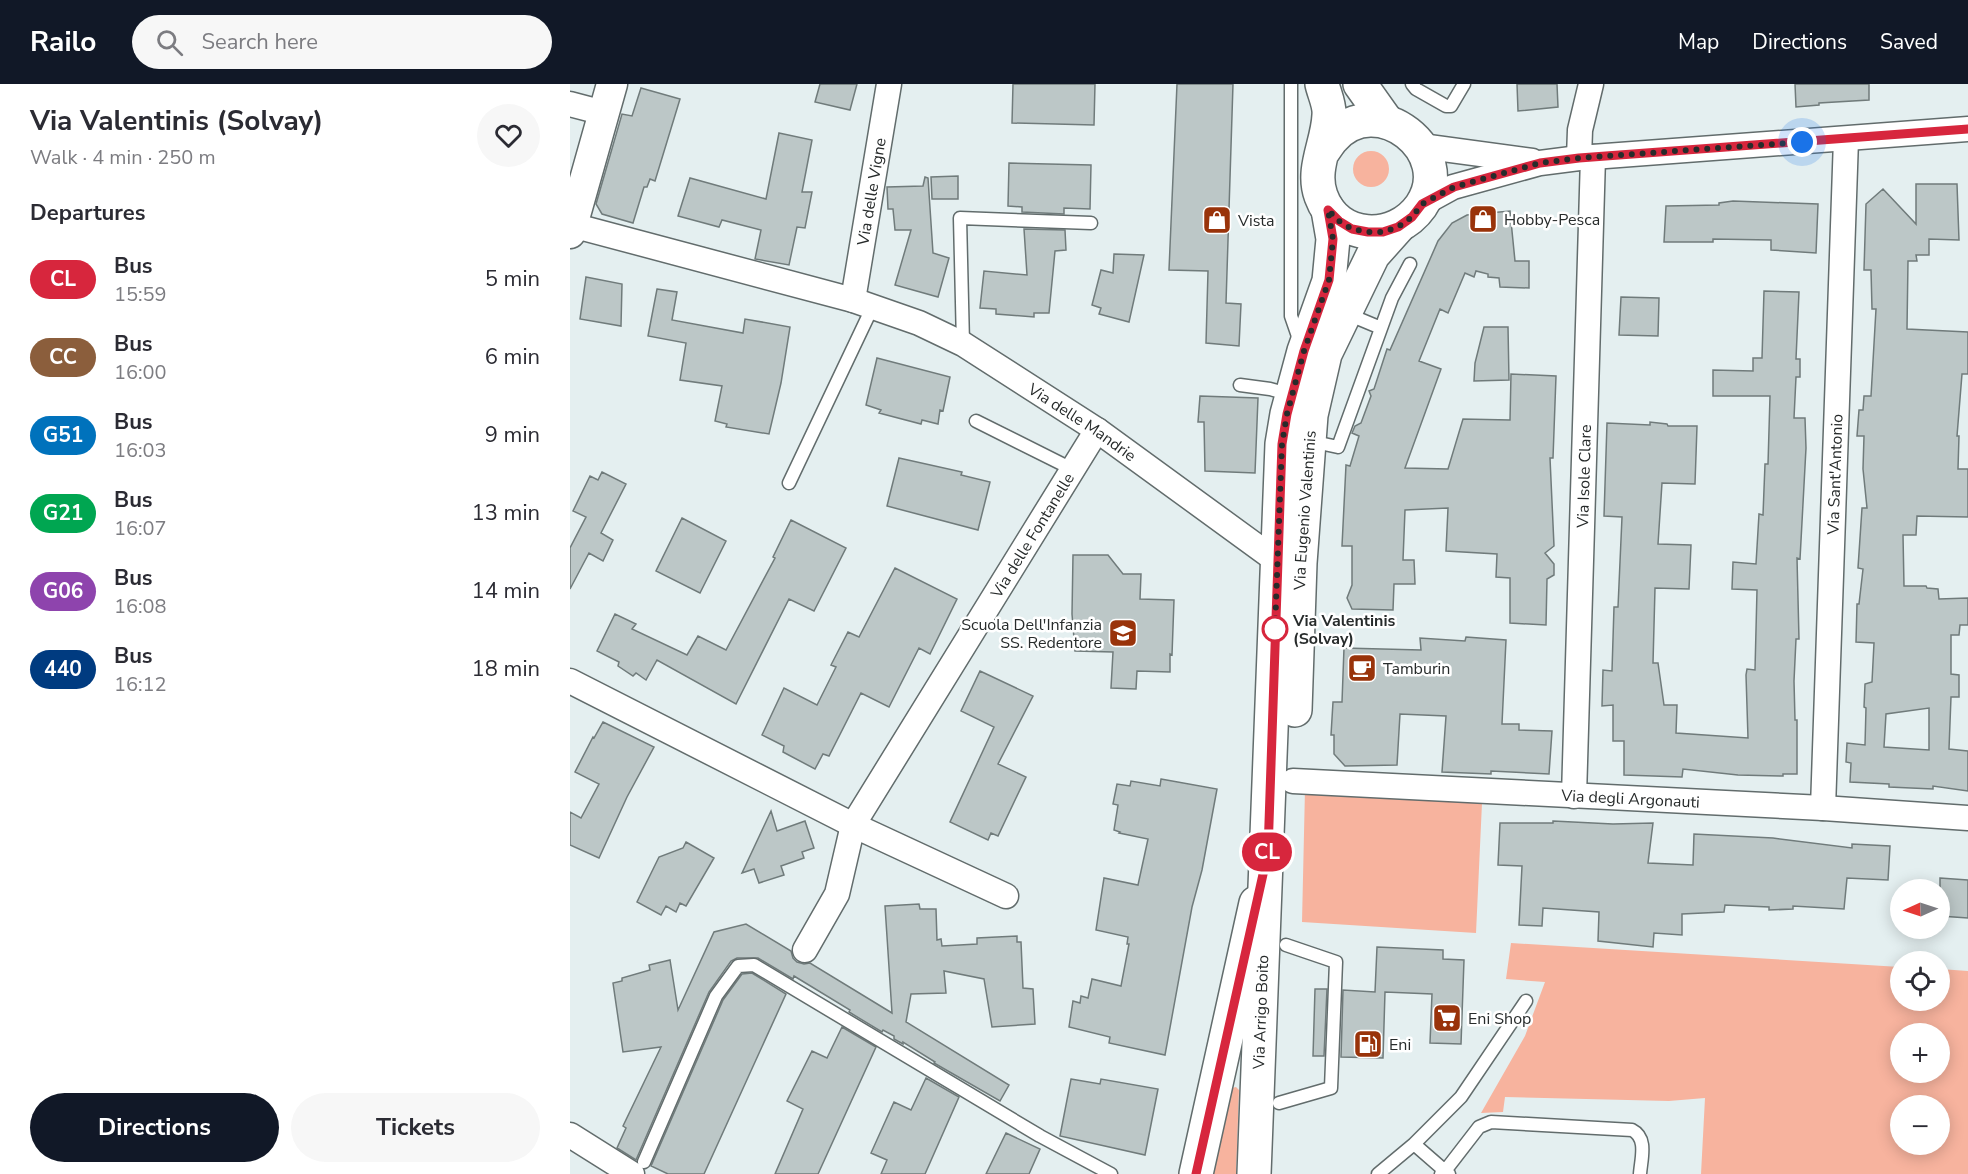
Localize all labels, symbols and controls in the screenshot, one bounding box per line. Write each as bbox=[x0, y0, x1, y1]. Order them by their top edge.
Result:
search box bbox=[132, 15, 552, 69]
text: Railo bbox=[30, 23, 96, 61]
icon: search bbox=[153, 26, 186, 59]
text: Search here bbox=[201, 27, 318, 57]
text: Map bbox=[1678, 28, 1719, 56]
text: Directions bbox=[1752, 28, 1847, 56]
text: Saved bbox=[1880, 28, 1938, 56]
text: Via Valentinis (Solvay) bbox=[30, 102, 323, 140]
button: heart bbox=[477, 104, 540, 167]
your location bbox=[1787, 127, 1817, 157]
street label: Via delle Vigne bbox=[852, 136, 892, 248]
text: Walk · 4 min · 250 m bbox=[30, 144, 216, 171]
text: Departures bbox=[30, 198, 145, 228]
shop icon: Hobby-Pesca bbox=[1467, 203, 1499, 235]
shop icon: Vista bbox=[1201, 204, 1233, 236]
place label: Hobby-Pesca bbox=[1504, 209, 1600, 231]
place label: Vista bbox=[1237, 210, 1274, 232]
text: Bus bbox=[114, 251, 153, 281]
text: 5 min bbox=[485, 264, 540, 294]
text: CL bbox=[50, 265, 76, 293]
text: 15:59 bbox=[114, 281, 167, 308]
text: Bus bbox=[114, 329, 153, 359]
text: 6 min bbox=[485, 342, 540, 372]
text: CC bbox=[49, 343, 77, 371]
text: 16:00 bbox=[114, 359, 167, 386]
street label: Via delle Mandrie bbox=[1023, 378, 1140, 467]
text: Bus bbox=[114, 407, 153, 437]
street label: Via Sant'Antonio bbox=[1822, 413, 1849, 536]
text: 9 min bbox=[485, 420, 540, 450]
text: G51 bbox=[43, 421, 83, 449]
street label: Via Isole Clare bbox=[1572, 424, 1597, 529]
street label: Via Eugenio Valentinis bbox=[1289, 430, 1322, 592]
text: 16:03 bbox=[114, 437, 167, 464]
street label: Via delle Fontanelle bbox=[985, 469, 1080, 603]
text: Bus bbox=[114, 485, 153, 515]
text: 13 min bbox=[472, 498, 540, 528]
text: G21 bbox=[43, 499, 83, 527]
text: 16:07 bbox=[114, 515, 167, 542]
text: Bus bbox=[114, 563, 153, 593]
text: 14 min bbox=[472, 576, 540, 606]
text: G06 bbox=[43, 577, 83, 605]
text: 16:08 bbox=[114, 593, 167, 620]
place label: Via Valentinis (Solvay) bbox=[1292, 610, 1395, 650]
place label: Scuola Dell'Infanzia SS. Redentore bbox=[961, 614, 1102, 654]
marker: Via Valentinis (Solvay) bbox=[1262, 616, 1288, 642]
school or university icon: Scuola Dell'Infanzia SS. Redentore bbox=[1107, 617, 1139, 649]
text: Bus bbox=[114, 641, 153, 671]
cafe icon: Tamburin bbox=[1346, 652, 1378, 684]
text: 18 min bbox=[472, 654, 540, 684]
text: 440 bbox=[44, 655, 82, 683]
place label: Tamburin bbox=[1383, 658, 1450, 680]
text: 16:12 bbox=[114, 671, 167, 698]
street label: Via degli Argonauti bbox=[1560, 785, 1700, 814]
line badge: CL bbox=[1240, 832, 1294, 872]
text: CL bbox=[1254, 838, 1280, 866]
north arrow bbox=[1890, 879, 1950, 939]
map controls bbox=[1890, 879, 1950, 1155]
button: locate bbox=[1890, 951, 1950, 1011]
street label: Via Arrigo Boito bbox=[1248, 954, 1274, 1071]
supermarket icon: Eni Shop bbox=[1431, 1002, 1463, 1034]
place label: Eni Shop bbox=[1468, 1008, 1531, 1030]
button: + bbox=[1890, 1023, 1950, 1083]
fuel station icon: Eni bbox=[1352, 1028, 1384, 1060]
place label: Eni bbox=[1389, 1034, 1411, 1056]
button: Directions bbox=[30, 1093, 279, 1162]
button: Tickets bbox=[291, 1093, 540, 1162]
button: − bbox=[1890, 1095, 1950, 1155]

